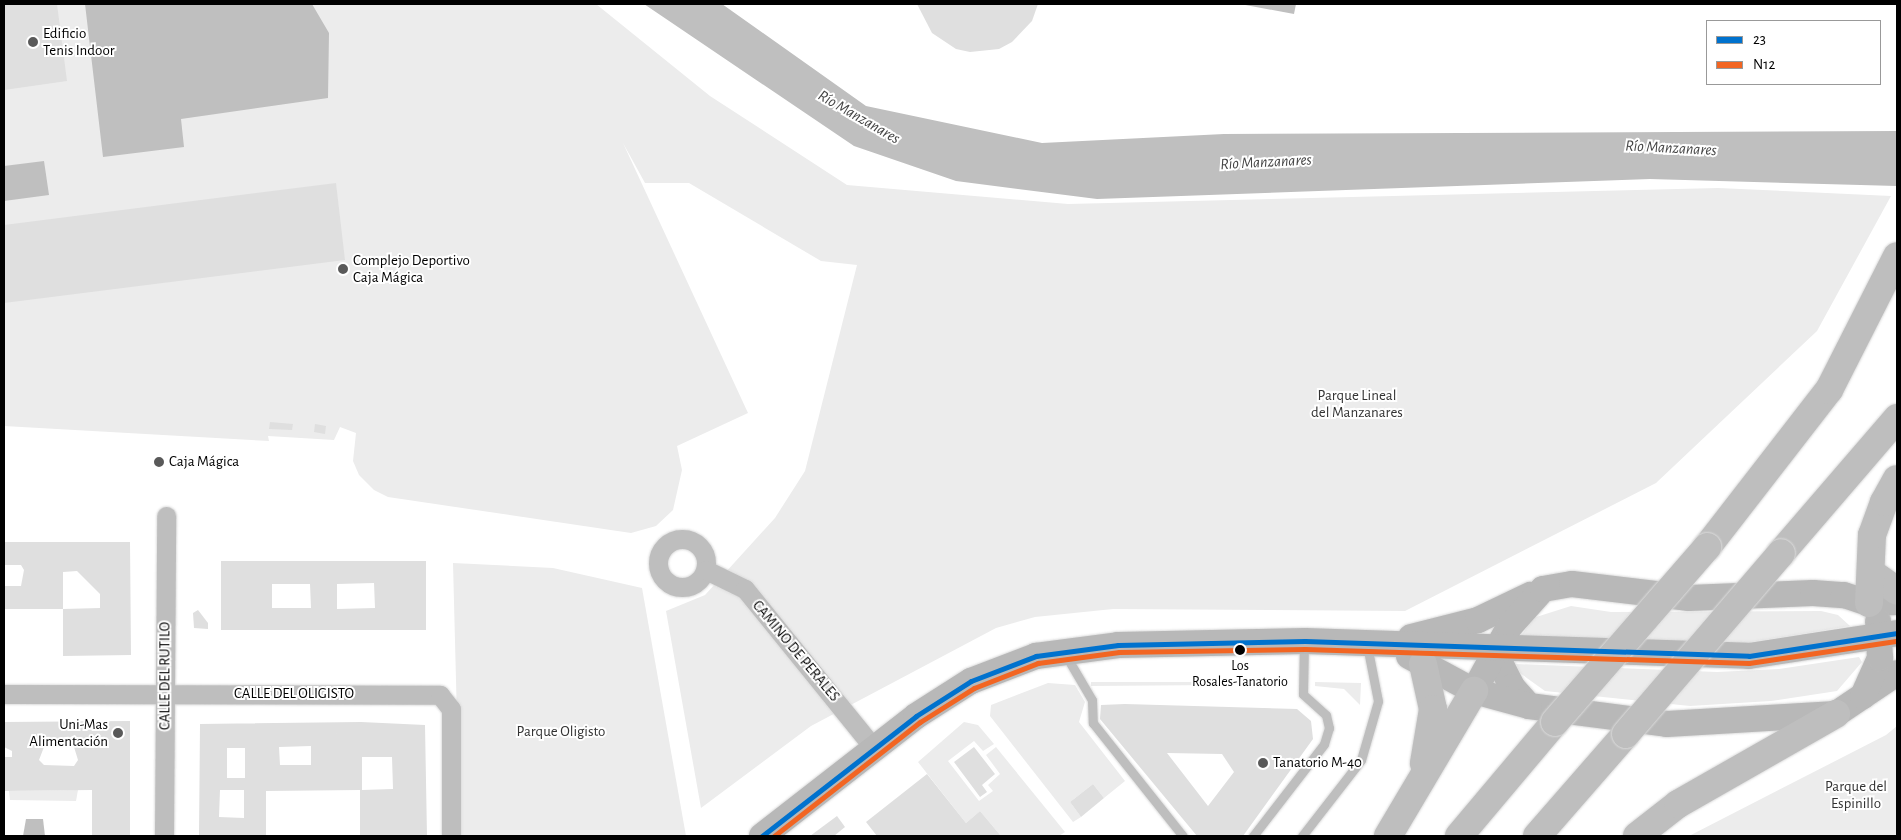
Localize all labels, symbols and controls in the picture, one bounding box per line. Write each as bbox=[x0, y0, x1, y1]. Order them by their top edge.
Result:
legend bbox=[1706, 20, 1881, 85]
place label: Edificio Tenis Indoor bbox=[43, 24, 114, 59]
text: 23 bbox=[1753, 32, 1766, 47]
marker: Edificio Tenis Indoor bbox=[27, 36, 39, 48]
text: N12 bbox=[1753, 57, 1775, 72]
water label: Río Manzanares bbox=[815, 86, 903, 148]
water label: Río Manzanares bbox=[1625, 136, 1717, 160]
water label: Río Manzanares bbox=[1220, 150, 1312, 174]
place label: Complejo Deportivo Caja Mágica bbox=[353, 251, 470, 286]
marker: Complejo Deportivo Caja Mágica bbox=[337, 263, 349, 275]
park label: Parque Lineal del Manzanares bbox=[1311, 386, 1403, 421]
place label: Caja Mágica bbox=[169, 453, 239, 471]
marker: Caja Mágica bbox=[153, 456, 165, 468]
street label: CAMINO DE PERALES bbox=[749, 597, 843, 705]
street label: CALLE DEL RUTILO bbox=[156, 622, 174, 730]
marker: Los Rosales-Tanatorio bbox=[1235, 645, 1245, 655]
place label: Los Rosales-Tanatorio bbox=[1192, 658, 1288, 690]
street label: CALLE DEL OLIGISTO bbox=[234, 685, 354, 703]
place label: Uni-Mas Alimentación bbox=[29, 715, 108, 750]
park label: Parque Oligisto bbox=[517, 723, 605, 741]
marker: Uni-Mas Alimentación bbox=[112, 727, 124, 739]
place label: Tanatorio M-40 bbox=[1273, 754, 1362, 772]
marker: Tanatorio M-40 bbox=[1257, 757, 1269, 769]
park label: Parque del Espinillo bbox=[1825, 777, 1887, 812]

